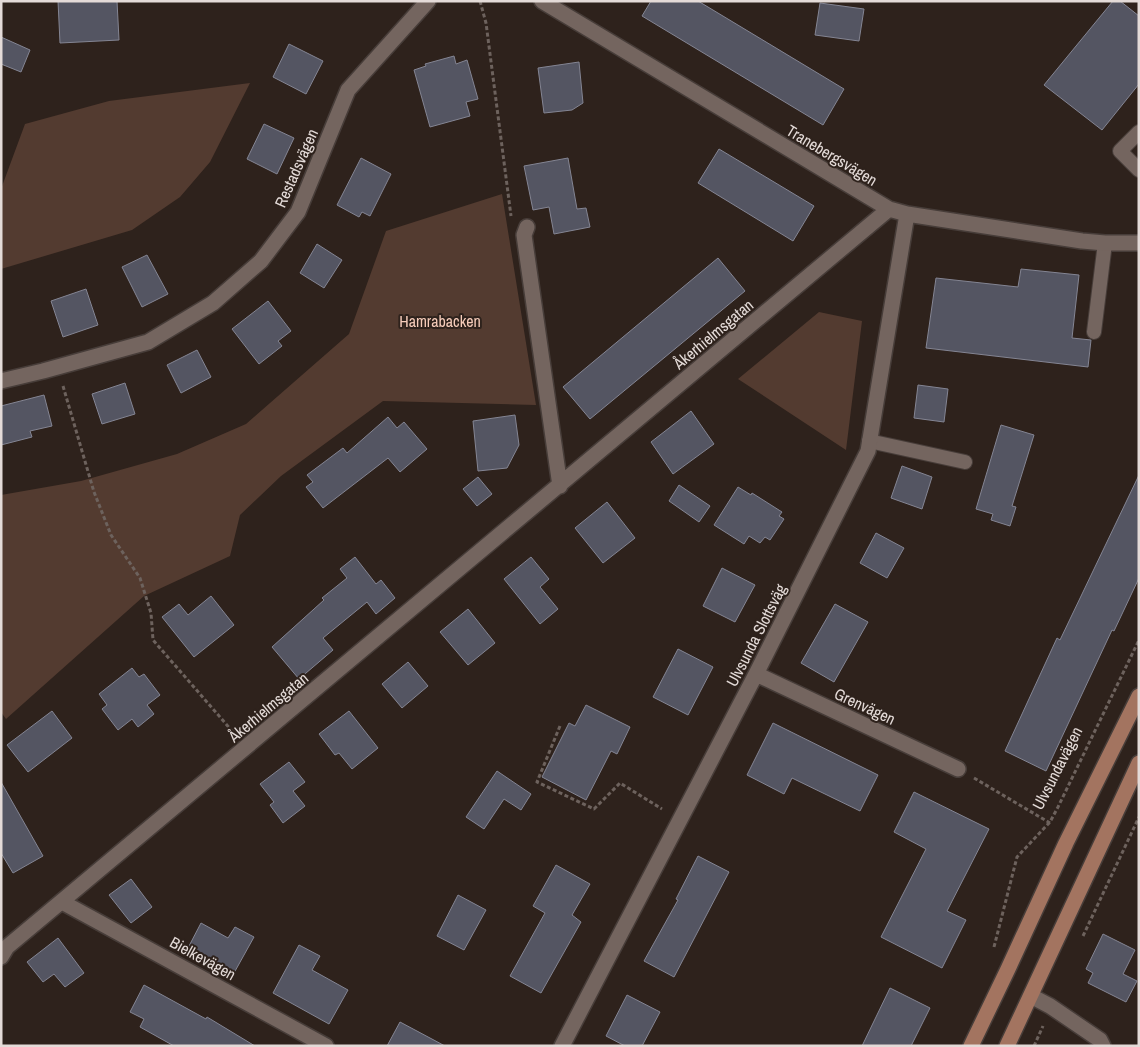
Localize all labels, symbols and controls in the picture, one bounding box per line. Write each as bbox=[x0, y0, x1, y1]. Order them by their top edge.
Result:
street label: Tranebergsvägen bbox=[782, 119, 882, 191]
street label: Restadsvägen bbox=[269, 125, 323, 211]
street label: Åkerhielmsgatan bbox=[667, 294, 758, 375]
park label: Hamrabacken bbox=[399, 310, 481, 332]
street label: Ulvsunda Slottsväg bbox=[721, 579, 792, 690]
street label: Åkerhielmsgatan bbox=[222, 667, 313, 748]
street label: Grenvägen bbox=[831, 682, 899, 730]
street label: Ulvsundavägen bbox=[1027, 723, 1087, 813]
street label: Bielkevägen bbox=[166, 931, 240, 985]

